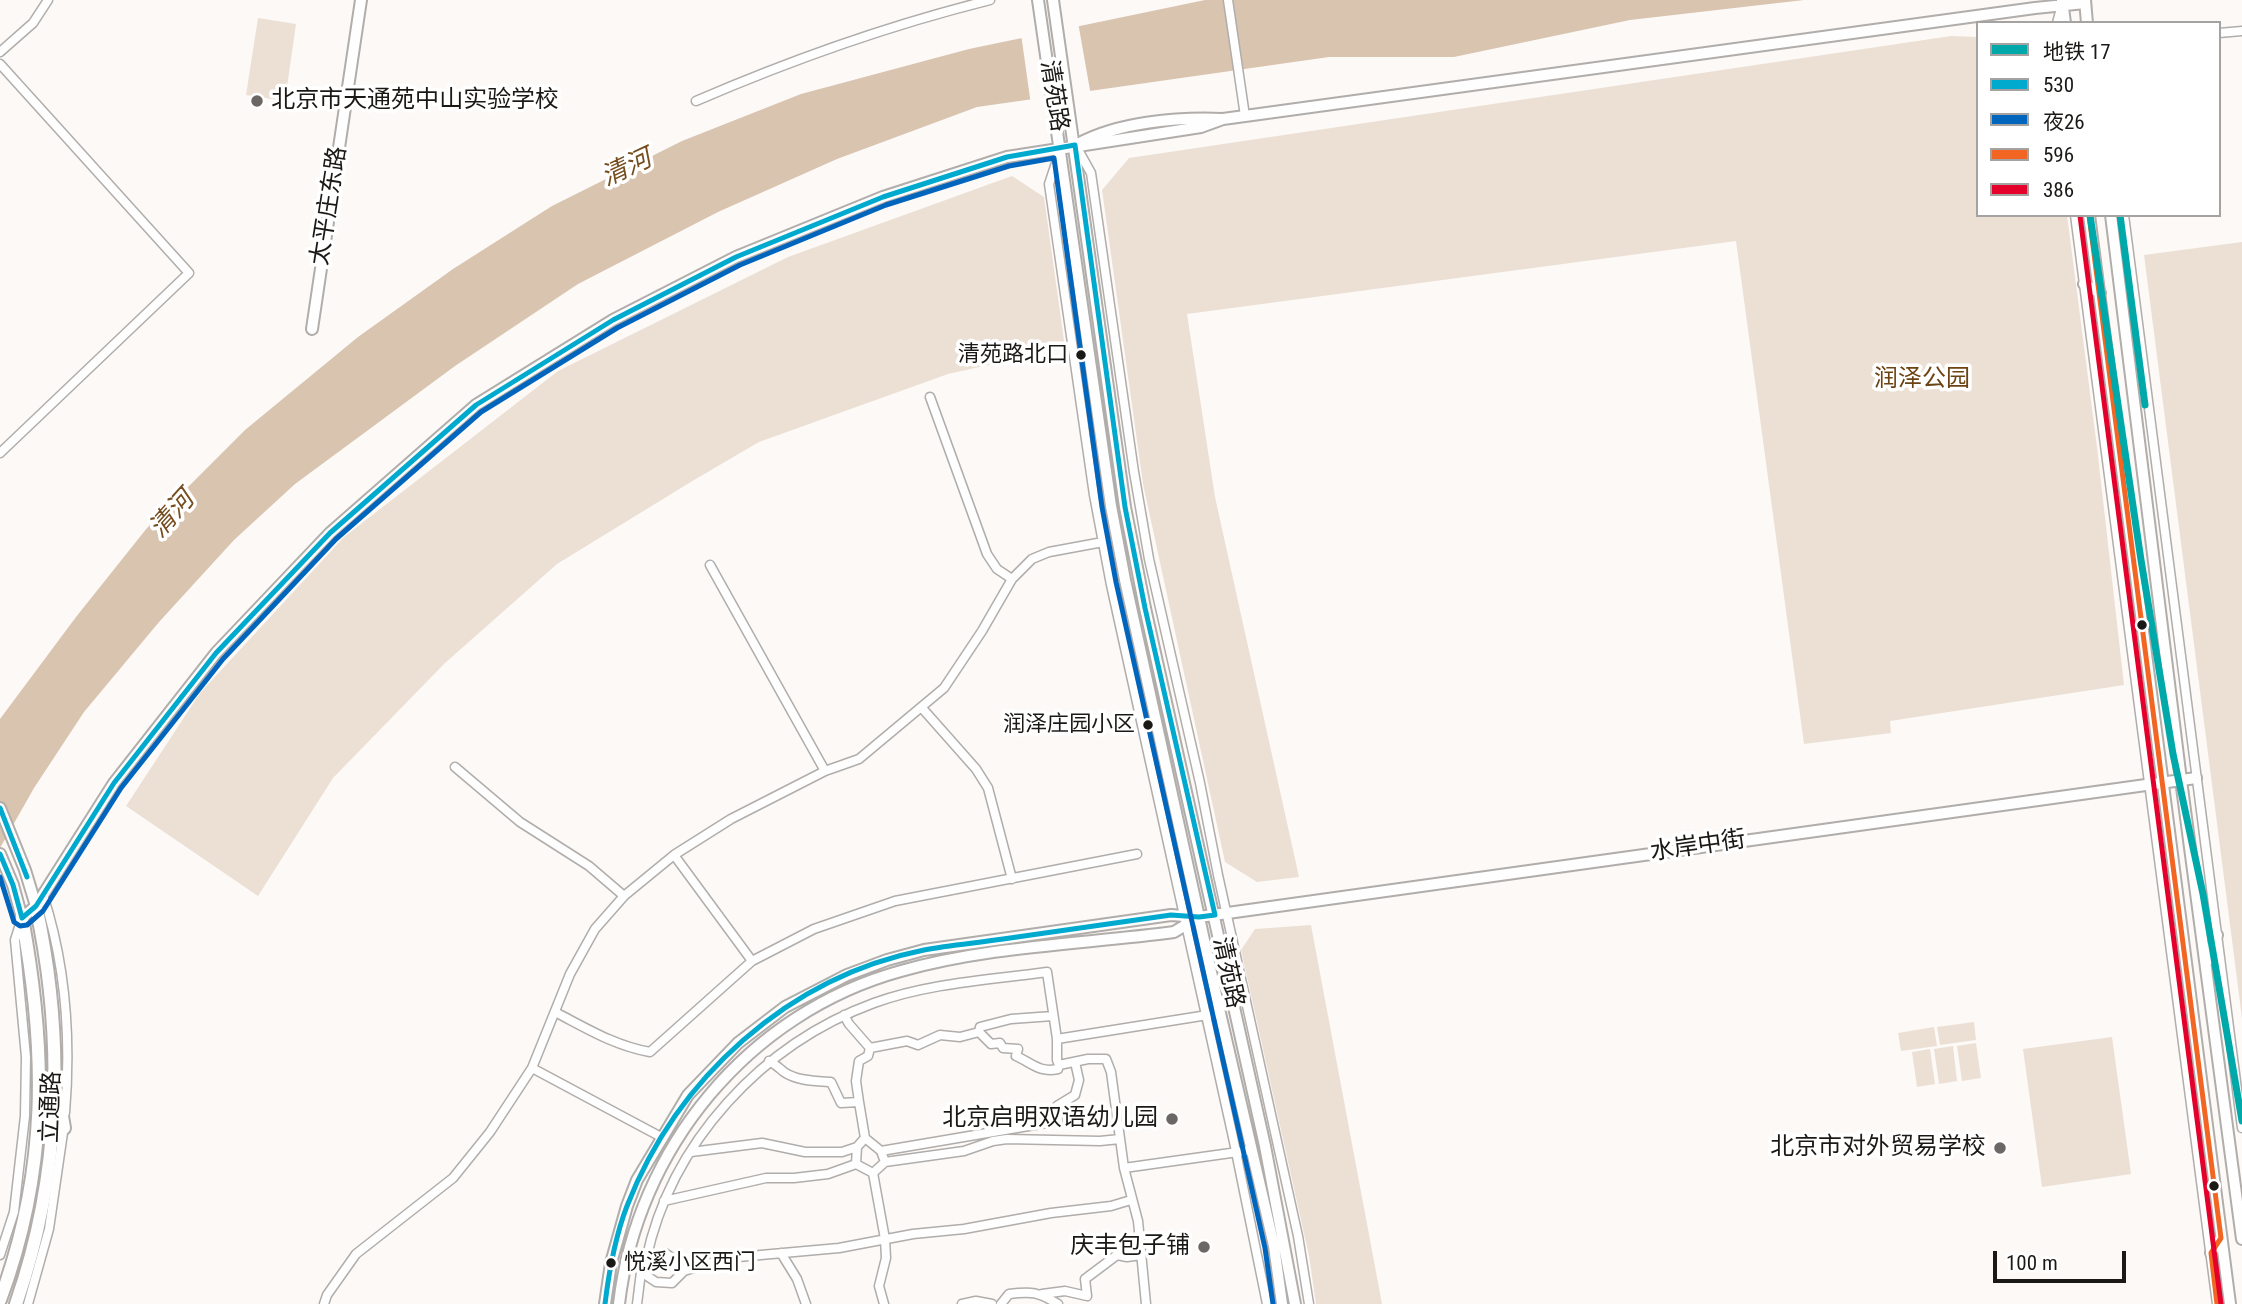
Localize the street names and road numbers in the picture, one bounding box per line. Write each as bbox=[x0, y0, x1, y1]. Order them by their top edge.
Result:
street label: 清苑路 bbox=[1033, 58, 1073, 134]
street label: 太平庄东路 bbox=[306, 144, 354, 268]
street label: 水岸中街 bbox=[1648, 826, 1748, 868]
street label: 清苑路 bbox=[1205, 935, 1249, 1011]
street label: 立通路 bbox=[36, 1071, 68, 1143]

